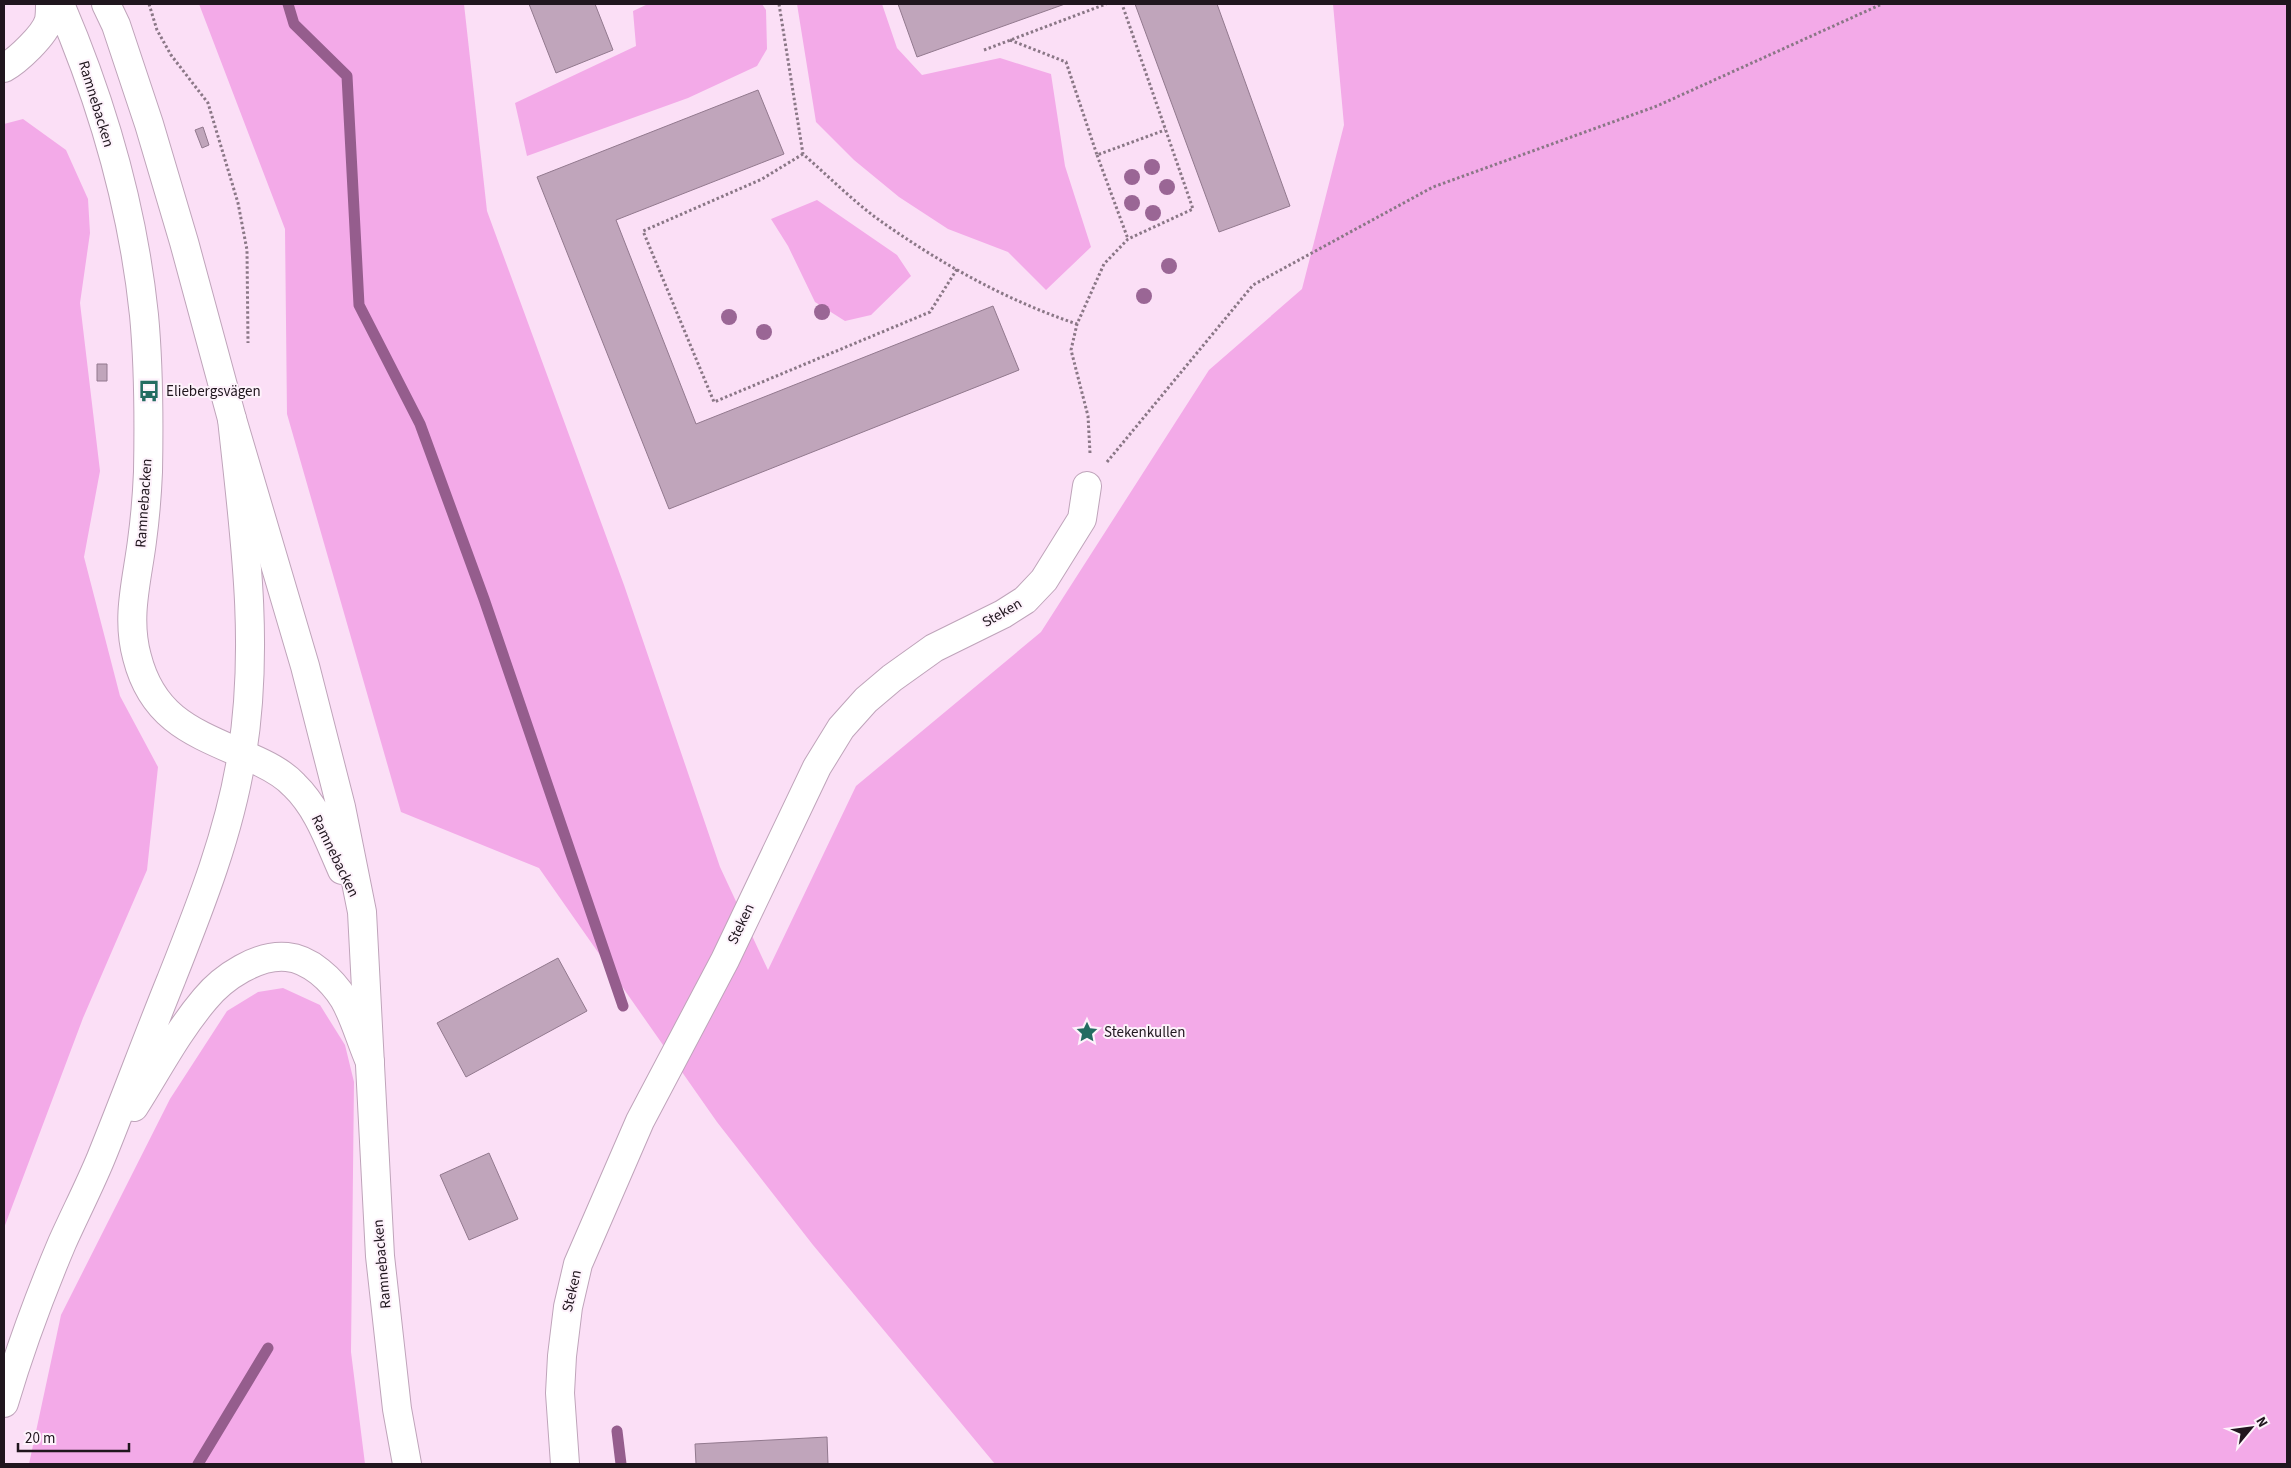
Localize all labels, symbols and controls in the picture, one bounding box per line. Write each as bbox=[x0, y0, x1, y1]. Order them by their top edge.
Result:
street label: Ramnebacken bbox=[73, 58, 119, 150]
bus stop icon: Eliebergsvägen bbox=[136, 378, 162, 404]
place label: Eliebergsvägen bbox=[166, 381, 261, 402]
street label: Ramnebacken bbox=[130, 458, 158, 548]
street label: Steken bbox=[978, 593, 1026, 633]
street label: Ramnebacken bbox=[306, 811, 364, 901]
street label: Steken bbox=[722, 900, 760, 948]
place icon: Stekenkullen bbox=[1074, 1019, 1100, 1045]
place label: Stekenkullen bbox=[1104, 1022, 1185, 1043]
street label: Ramnebacken bbox=[368, 1219, 396, 1309]
street label: Steken bbox=[557, 1268, 587, 1314]
north arrow bbox=[2226, 1403, 2276, 1453]
text: N bbox=[2250, 1413, 2272, 1431]
scale bar bbox=[18, 1420, 129, 1452]
text: 20 m bbox=[25, 1428, 55, 1449]

